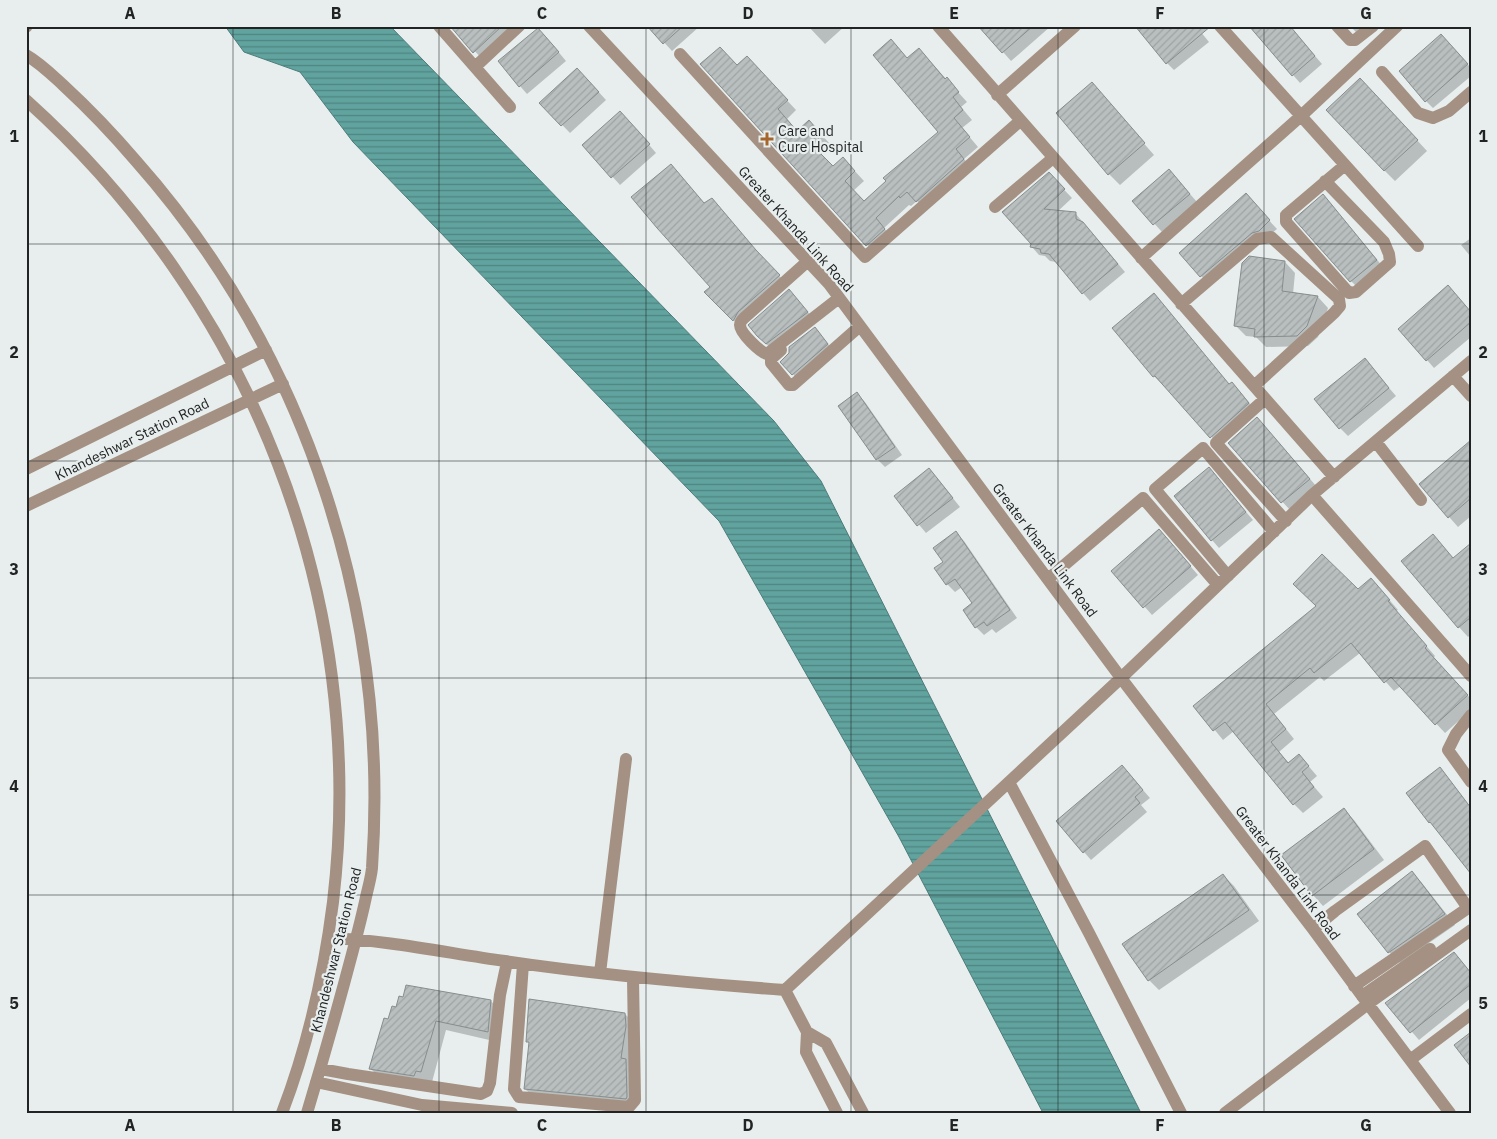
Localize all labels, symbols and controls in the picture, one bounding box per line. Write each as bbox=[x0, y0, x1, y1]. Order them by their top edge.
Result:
text: A bbox=[125, 3, 136, 23]
text: B bbox=[331, 3, 342, 23]
text: C bbox=[537, 3, 547, 23]
text: D bbox=[742, 3, 754, 23]
text: E bbox=[949, 3, 959, 23]
text: F bbox=[1155, 3, 1165, 23]
text: G bbox=[1360, 3, 1372, 23]
place label: Care and Cure Hospital bbox=[778, 122, 863, 156]
text: 1 bbox=[9, 126, 19, 146]
text: 1 bbox=[1478, 126, 1488, 146]
marker: Care and Cure Hospital bbox=[760, 132, 774, 146]
street label: Greater Khanda Link Road bbox=[735, 162, 857, 296]
text: 2 bbox=[9, 342, 19, 362]
text: 2 bbox=[1478, 342, 1488, 362]
street label: Khandeshwar Station Road bbox=[52, 394, 212, 484]
street label: Greater Khanda Link Road bbox=[989, 479, 1101, 621]
text: 3 bbox=[9, 559, 19, 579]
text: 3 bbox=[1478, 559, 1488, 579]
text: 4 bbox=[9, 776, 19, 796]
text: 4 bbox=[1478, 776, 1488, 796]
street label: Greater Khanda Link Road bbox=[1232, 802, 1344, 944]
street label: Khandeshwar Station Road bbox=[307, 866, 365, 1034]
text: 5 bbox=[9, 993, 19, 1013]
text: 5 bbox=[1478, 993, 1488, 1013]
text: A bbox=[125, 1115, 136, 1135]
text: B bbox=[331, 1115, 342, 1135]
text: C bbox=[537, 1115, 547, 1135]
text: D bbox=[742, 1115, 754, 1135]
text: E bbox=[949, 1115, 959, 1135]
text: F bbox=[1155, 1115, 1165, 1135]
text: G bbox=[1360, 1115, 1372, 1135]

